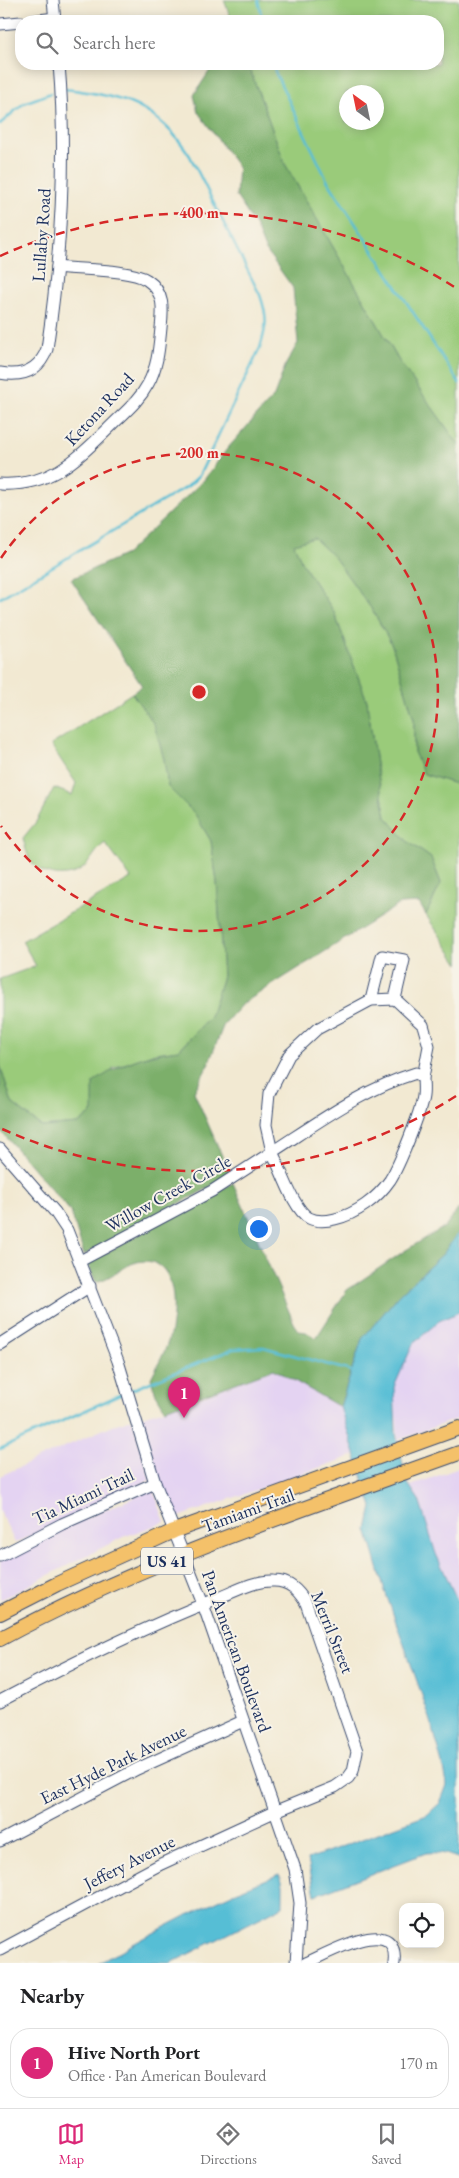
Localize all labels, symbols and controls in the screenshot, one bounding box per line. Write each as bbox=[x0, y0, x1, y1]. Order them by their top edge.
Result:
search box bbox=[15, 15, 444, 70]
icon: search bbox=[33, 29, 61, 57]
text: Search here bbox=[73, 30, 155, 55]
north arrow bbox=[339, 85, 384, 130]
street label: Lullaby Road bbox=[26, 187, 56, 283]
text: 400 m bbox=[179, 203, 219, 222]
street label: Ketona Road bbox=[59, 367, 139, 450]
text: 200 m bbox=[179, 443, 219, 462]
centre of rings bbox=[190, 683, 208, 701]
street label: Willow Creek Circle bbox=[101, 1149, 235, 1237]
your location bbox=[246, 1216, 272, 1242]
pin: 1 bbox=[168, 1377, 200, 1418]
street label: Tia Miami Trail bbox=[29, 1462, 137, 1530]
street label: Tamiami Trail bbox=[198, 1483, 298, 1537]
road number: US 41 bbox=[141, 1548, 193, 1574]
street label: Pan American Boulevard bbox=[197, 1567, 277, 1736]
street label: Merril Street bbox=[306, 1587, 360, 1677]
street label: East Hyde Park Avenue bbox=[36, 1719, 190, 1809]
street label: Jeffery Avenue bbox=[78, 1829, 178, 1896]
map controls bbox=[399, 1903, 444, 1948]
button: locate bbox=[399, 1903, 444, 1948]
text: Nearby bbox=[20, 1982, 84, 2009]
text: Hive North Port bbox=[68, 2040, 200, 2065]
text: 1 bbox=[33, 2053, 41, 2074]
text: 170 m bbox=[399, 2053, 438, 2074]
text: Office · Pan American Boulevard bbox=[68, 2065, 266, 2086]
tab: Map bbox=[57, 2120, 85, 2168]
tab: Directions bbox=[200, 2120, 257, 2168]
tab: Saved bbox=[372, 2120, 402, 2168]

